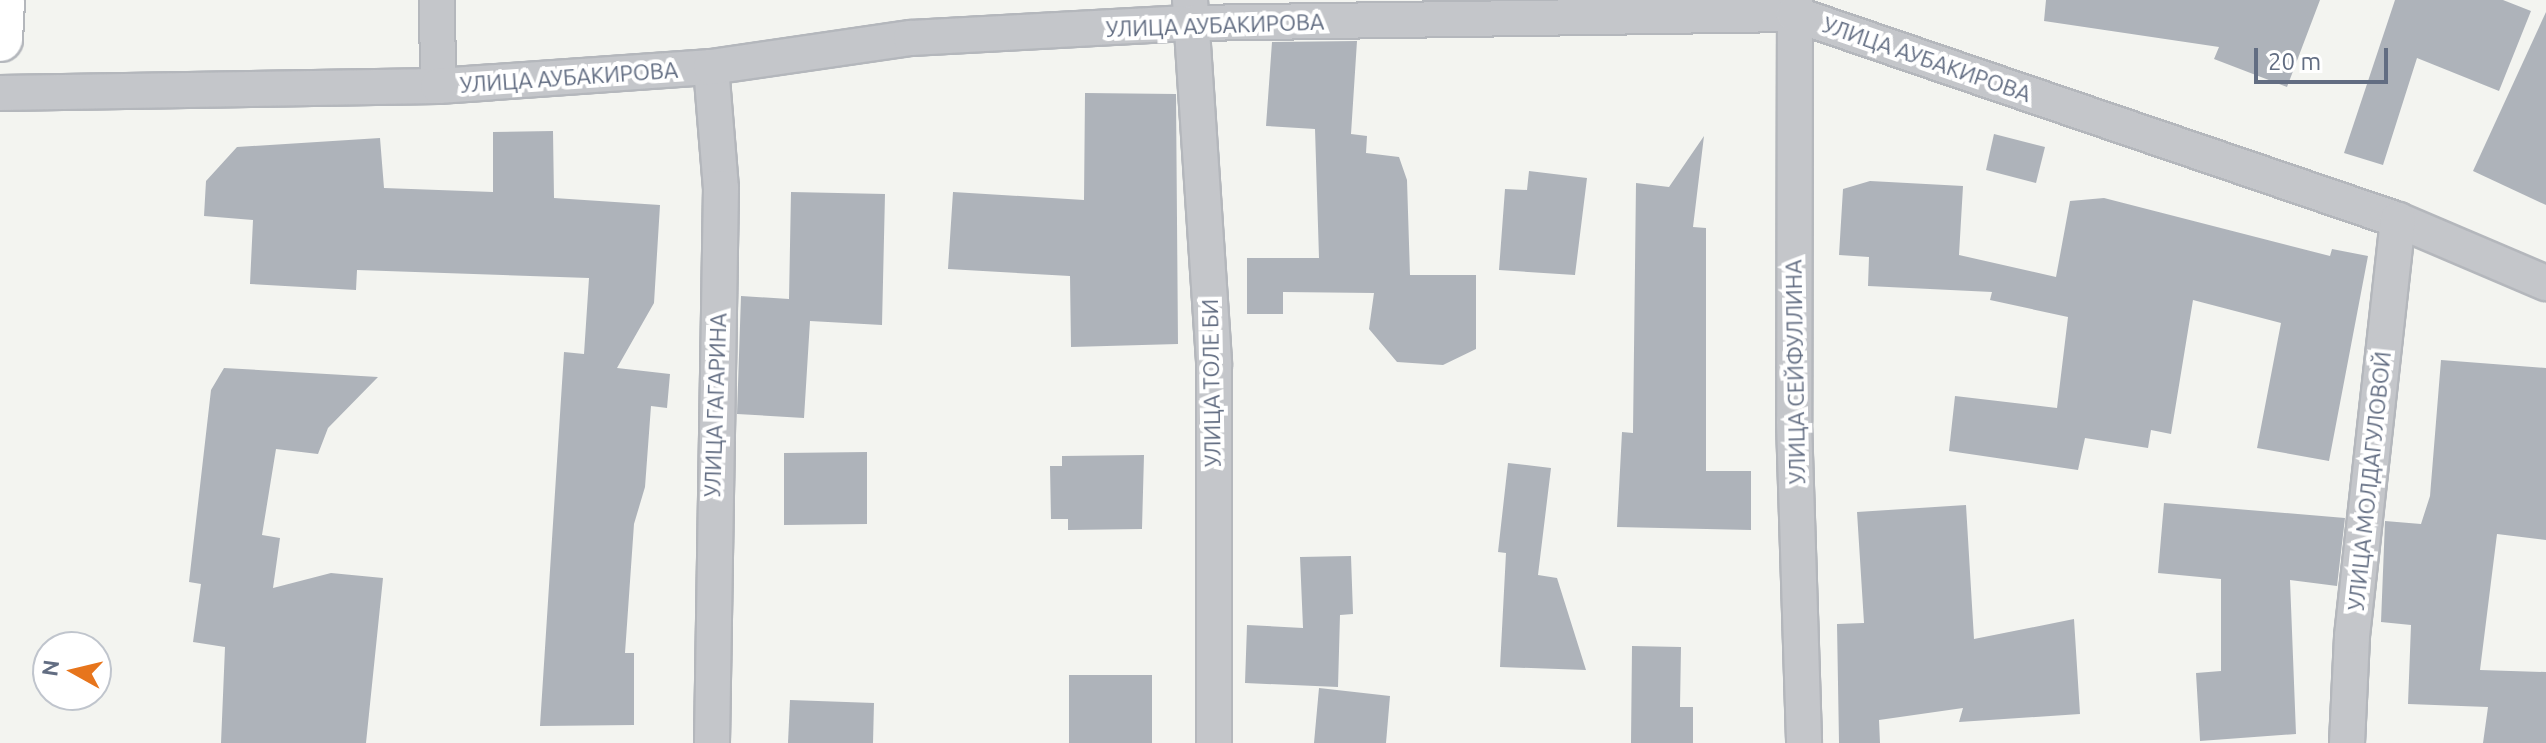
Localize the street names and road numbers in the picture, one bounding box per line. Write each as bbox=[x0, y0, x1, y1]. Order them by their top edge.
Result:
street label: УЛИЦА АУБАКИРОВА bbox=[1105, 8, 1325, 42]
street label: УЛИЦА АУБАКИРОВА bbox=[1819, 11, 2035, 107]
street label: УЛИЦА АУБАКИРОВА bbox=[459, 56, 679, 98]
street label: УЛИЦА СЕЙФУЛЛИНА bbox=[1780, 259, 1810, 485]
street label: УЛИЦА ТОЛЕ БИ bbox=[1196, 299, 1226, 467]
street label: УЛИЦА ГАГАРИНА bbox=[699, 312, 731, 498]
street label: УЛИЦА МОЛДАГУЛОВОЙ bbox=[2342, 350, 2396, 612]

